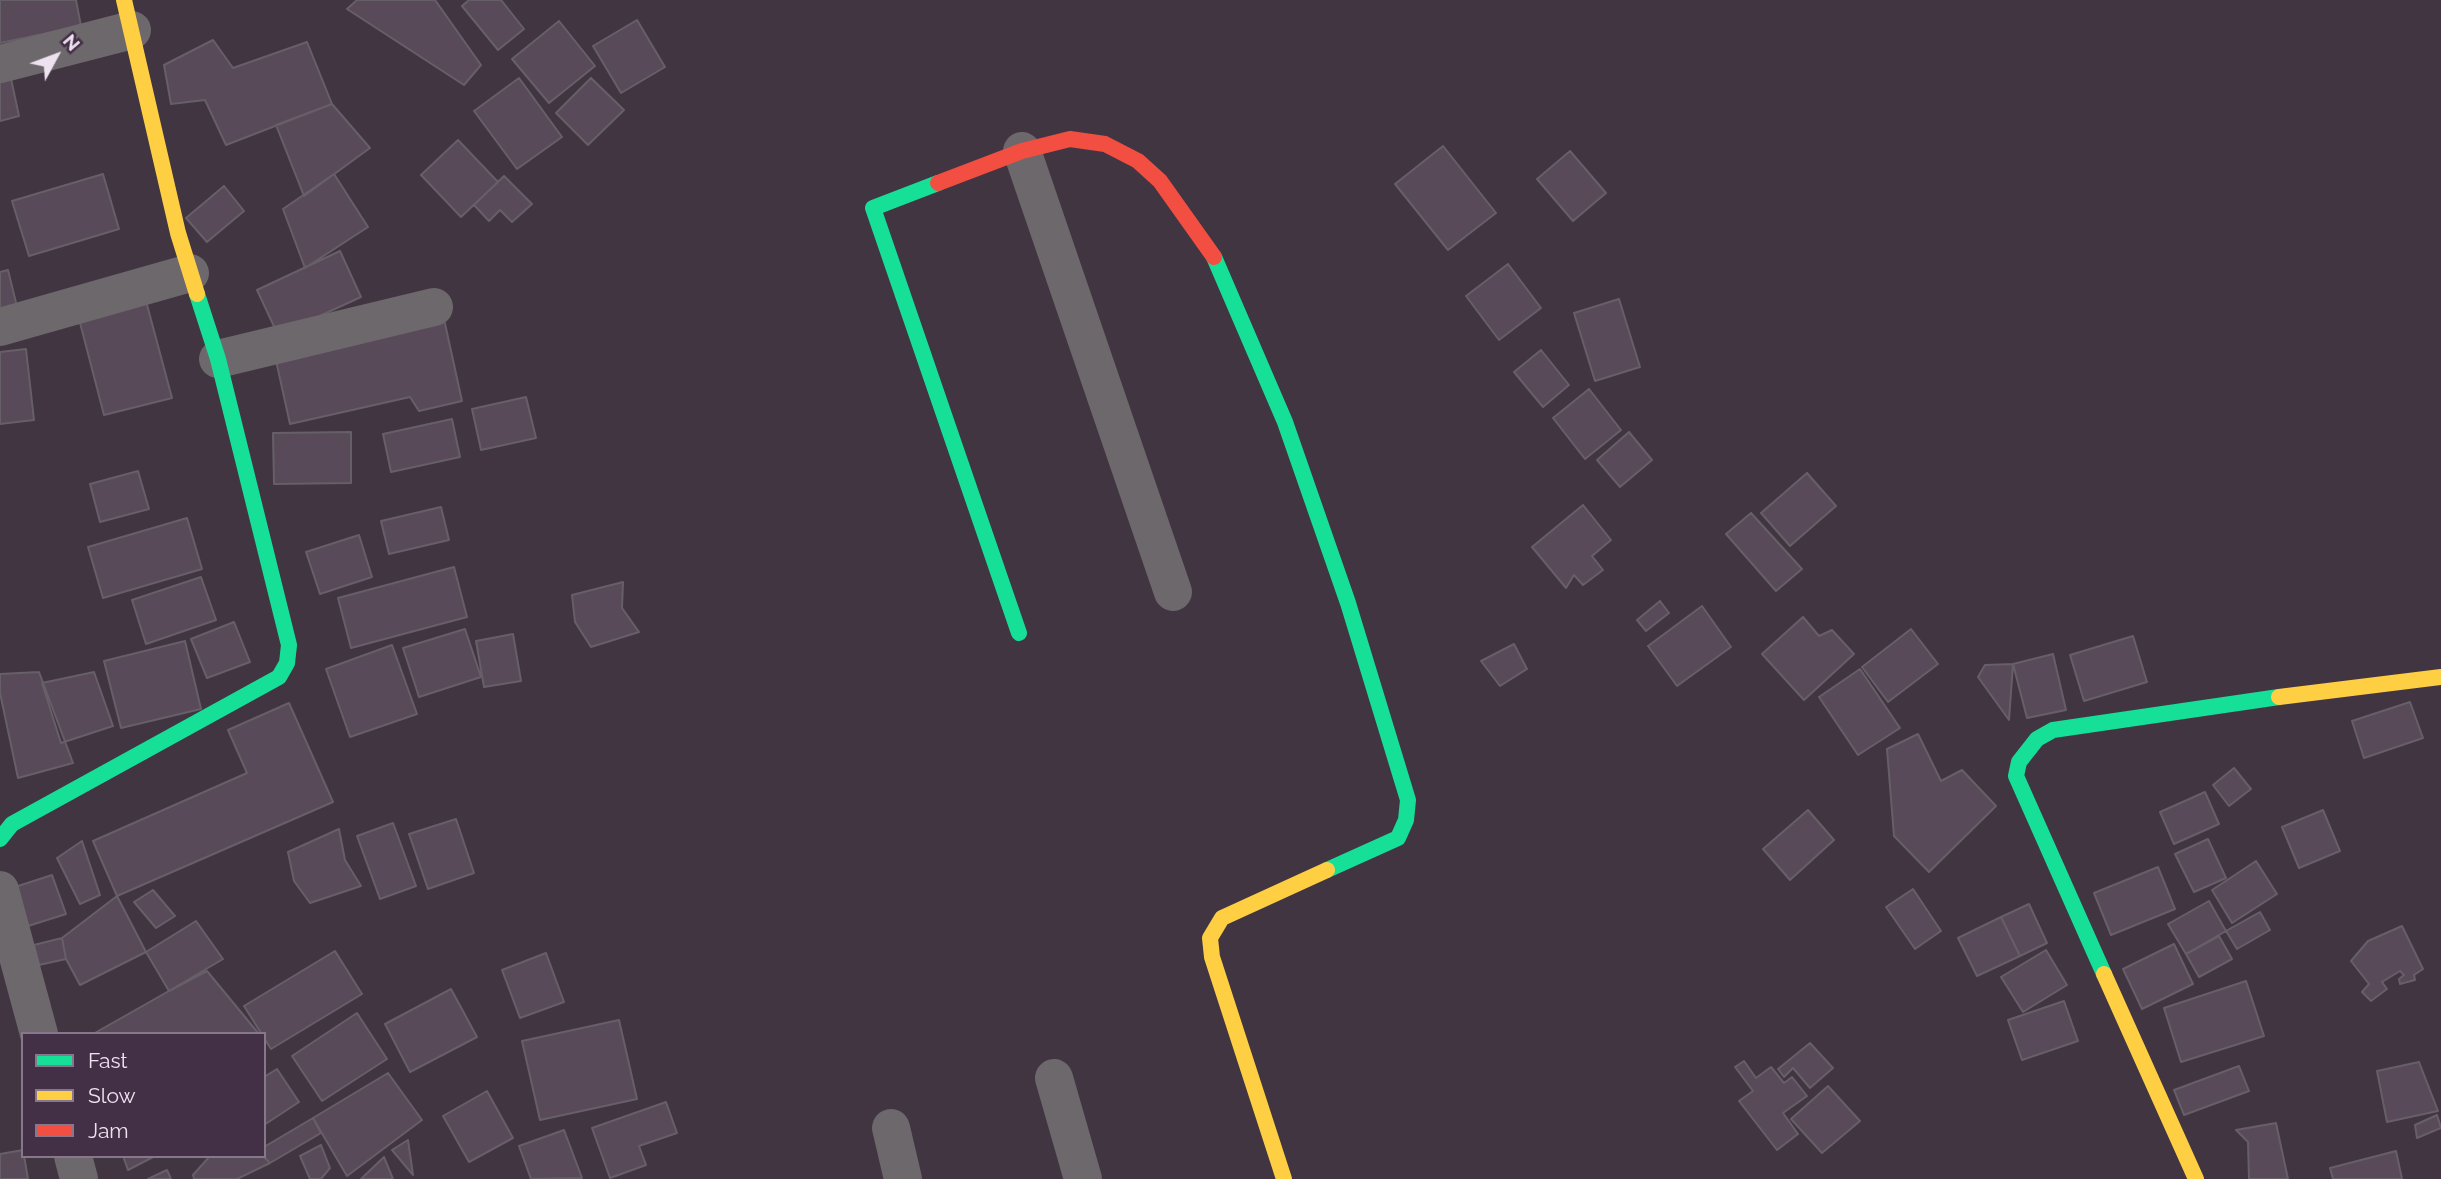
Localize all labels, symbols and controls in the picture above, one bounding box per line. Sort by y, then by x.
north arrow [21,21,91,91]
text: N [59,30,85,55]
legend [21,1032,266,1158]
text: Fast [88,1048,128,1073]
text: Slow [88,1083,136,1108]
text: Jam [88,1118,129,1143]

